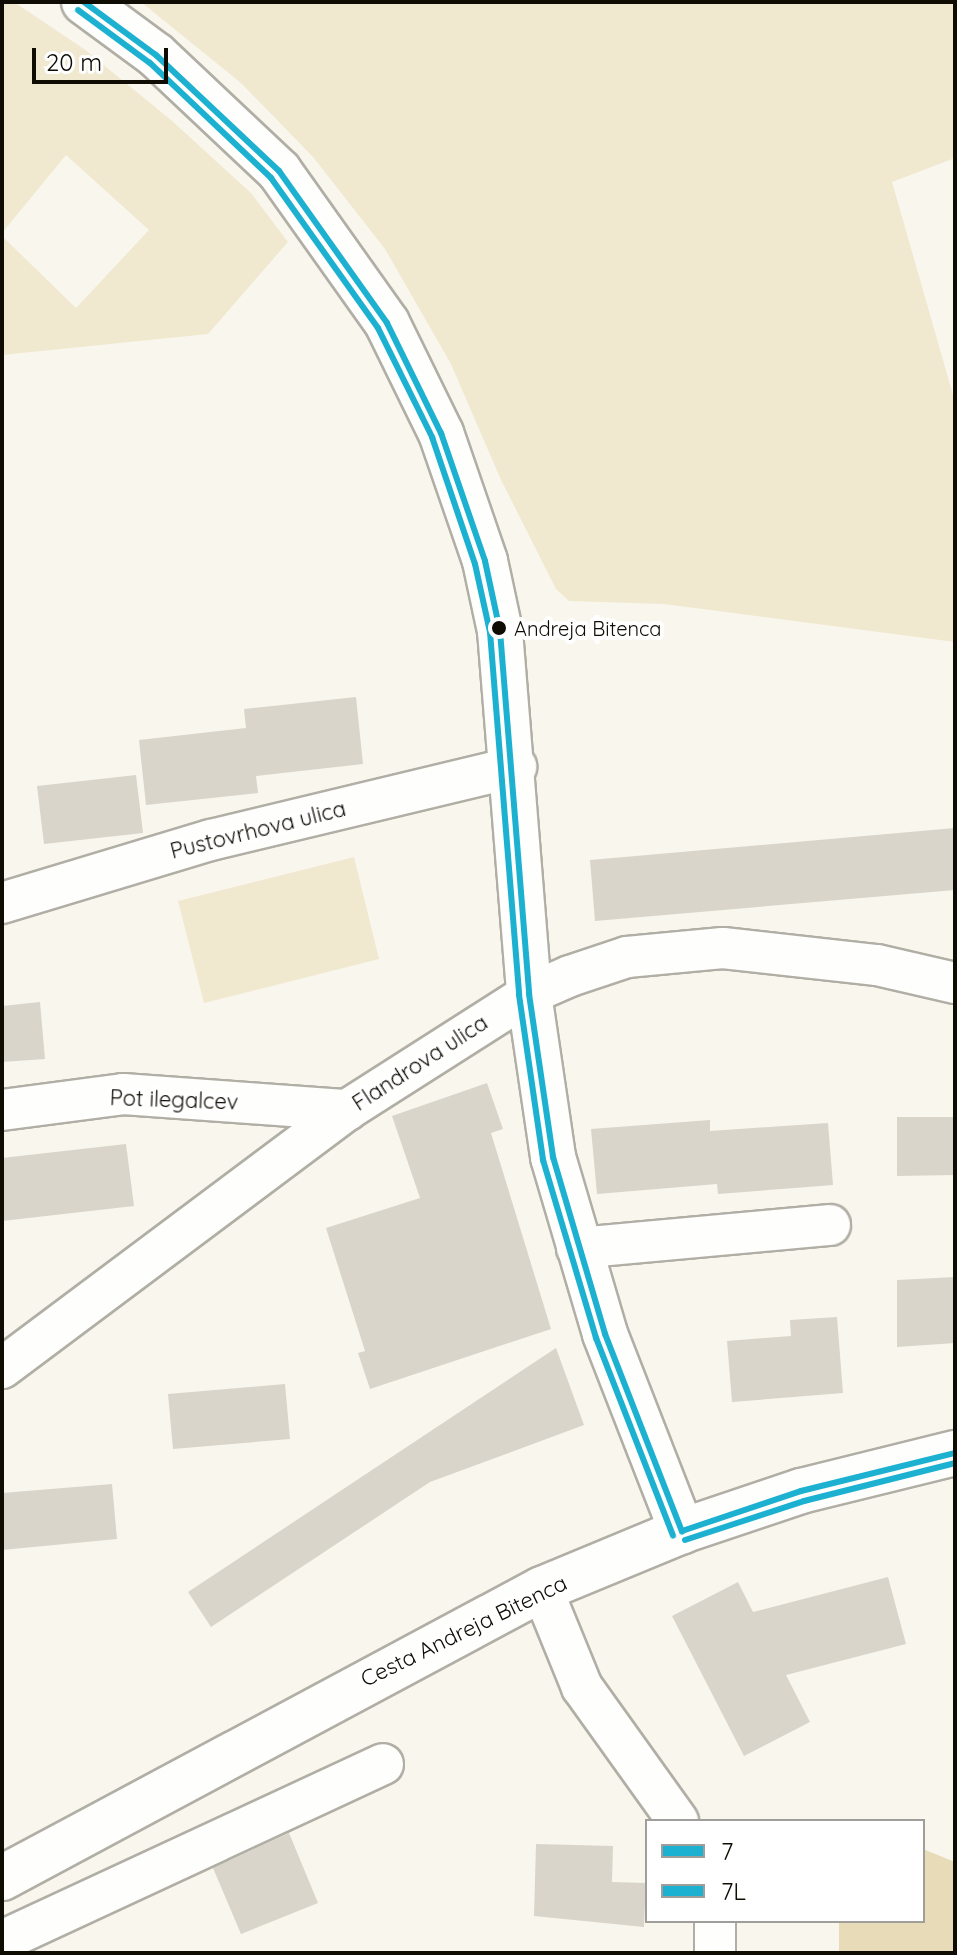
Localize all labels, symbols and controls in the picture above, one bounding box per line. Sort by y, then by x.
scale bar [36,32,172,82]
text: 20 m [46,47,102,77]
place label: Andreja Bitenca [514,616,661,640]
marker: Andreja Bitenca [491,620,507,636]
street label: Pustovrhova ulica [167,795,349,865]
street label: Flandrova ulica [347,1009,493,1117]
street label: Pot ilegalcev [109,1085,239,1115]
street label: Cesta Andreja Bitenca [357,1570,571,1692]
legend [645,1819,925,1923]
text: 7 [721,1836,733,1866]
text: 7L [721,1876,746,1906]

